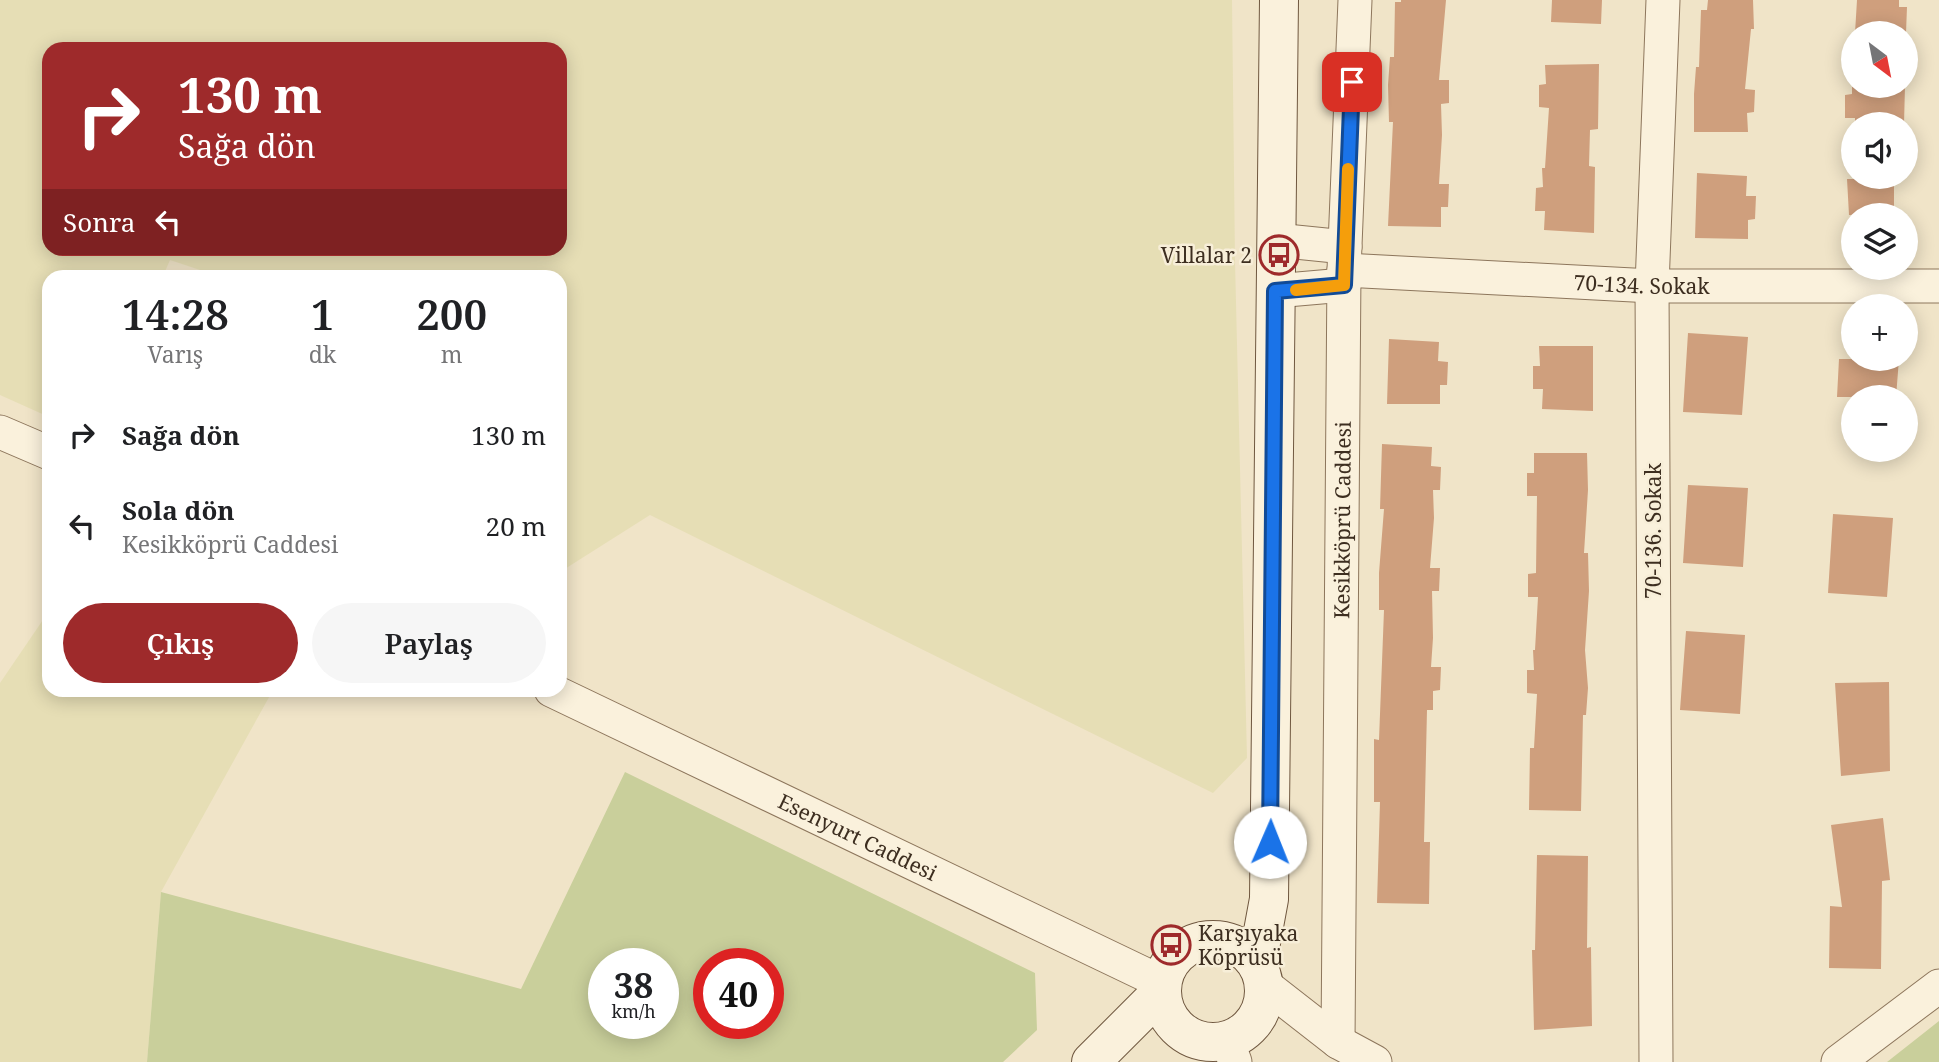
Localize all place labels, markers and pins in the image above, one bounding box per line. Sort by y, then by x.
pin [1322,52,1382,112]
bus stop icon: Villalar 2 [1258,234,1300,276]
place label: Villalar 2 [1161,241,1252,269]
place label: Karşıyaka Köprüsü [1198,919,1298,971]
bus stop icon: Karşıyaka Köprüsü [1150,924,1192,966]

